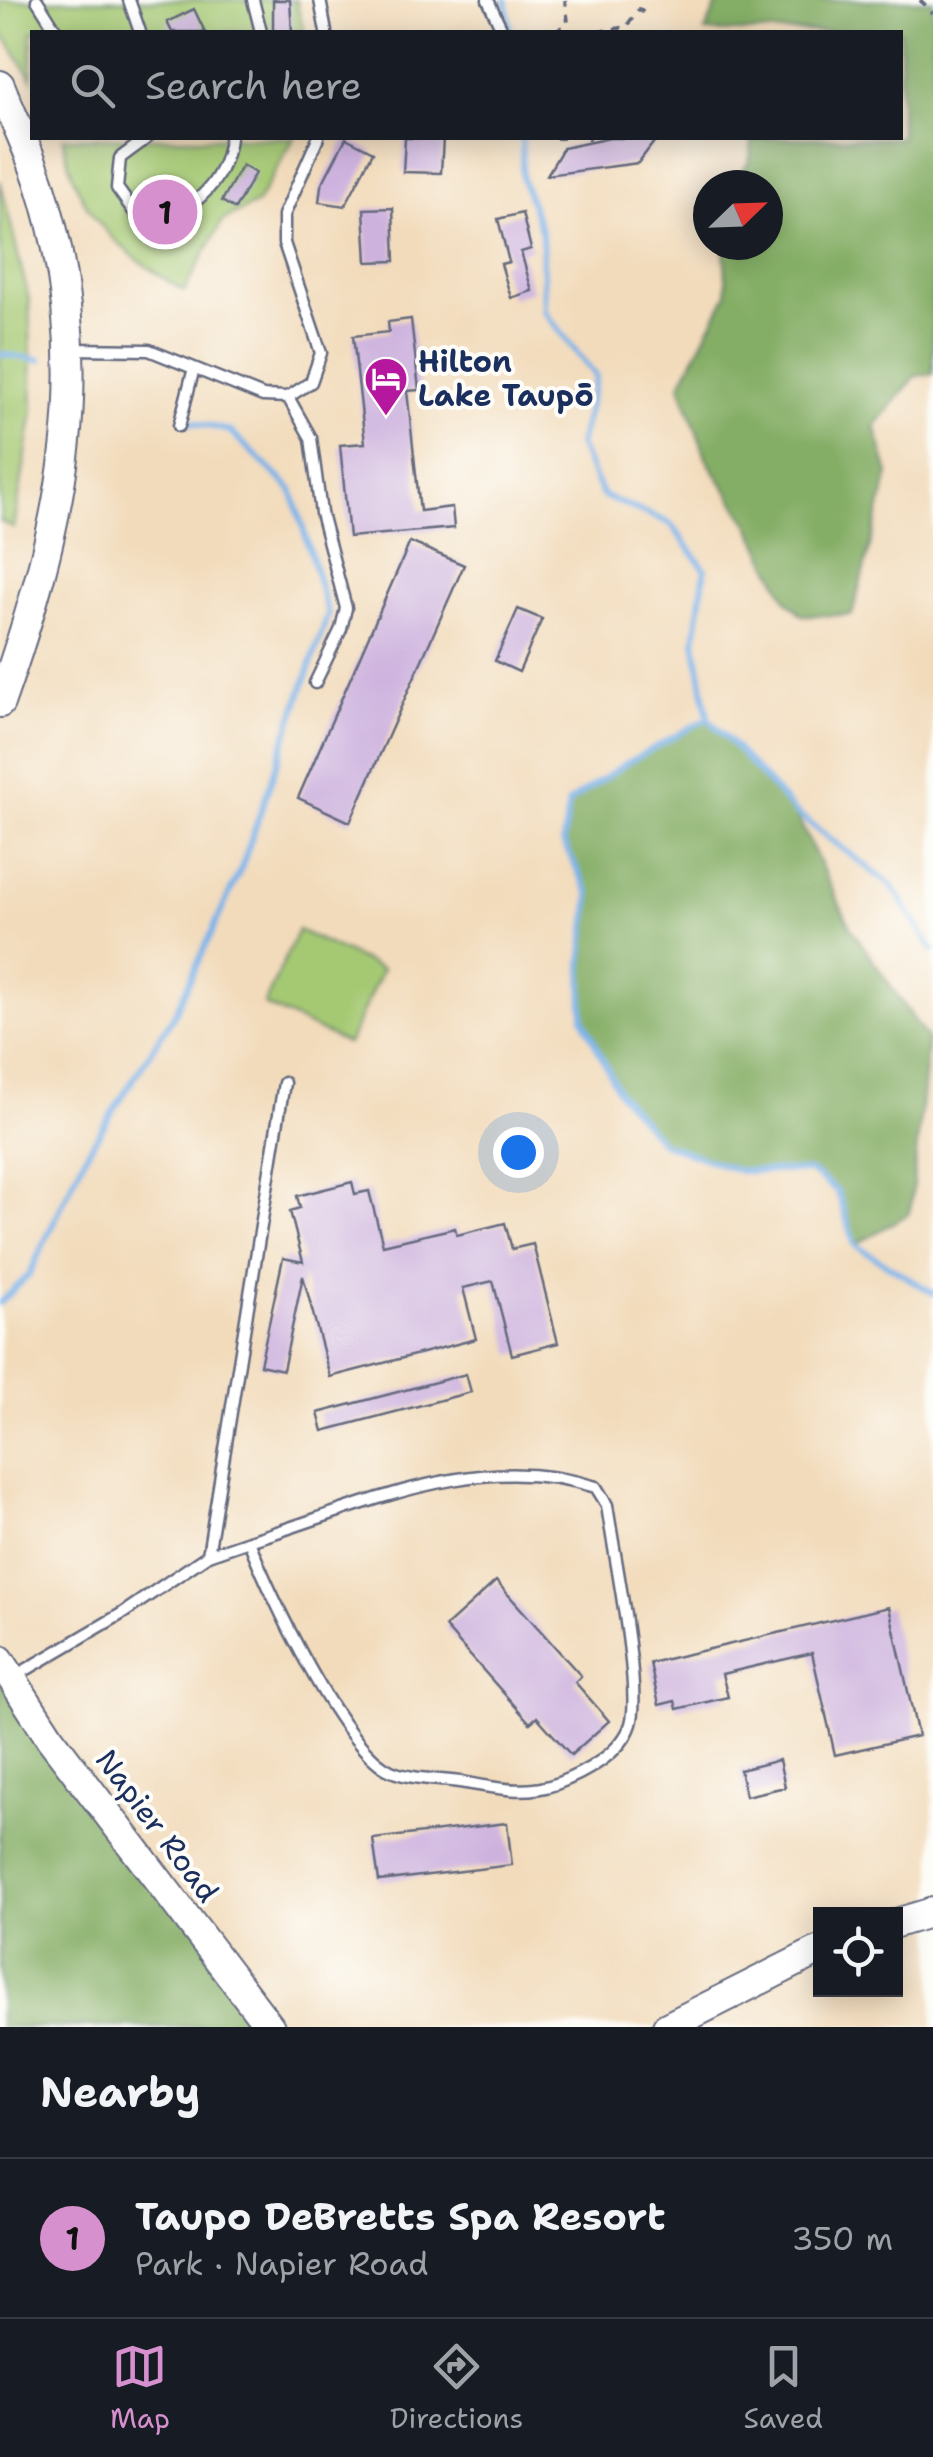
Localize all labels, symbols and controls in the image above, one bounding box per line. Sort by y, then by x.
search box [30,30,903,140]
icon: search [65,58,120,113]
text: Search here [145,60,362,111]
north arrow [693,170,783,260]
pin: 1 [132,174,198,250]
place label: Hilton Lake Taupō [418,341,594,416]
hotel icon: Hilton Lake Taupō [363,356,409,417]
your location [493,1127,544,1178]
street label: Napier Road [86,1741,228,1911]
map controls [813,1907,903,1997]
button: locate [813,1907,903,1997]
text: Nearby [40,2064,200,2120]
text: Taupo DeBretts Spa Resort [135,2191,665,2242]
text: 1 [65,2217,80,2260]
text: 350 m [791,2217,893,2260]
text: Park · Napier Road [135,2242,428,2285]
tab: Map [110,2339,170,2437]
tab: Directions [390,2339,523,2437]
tab: Saved [743,2339,823,2437]

